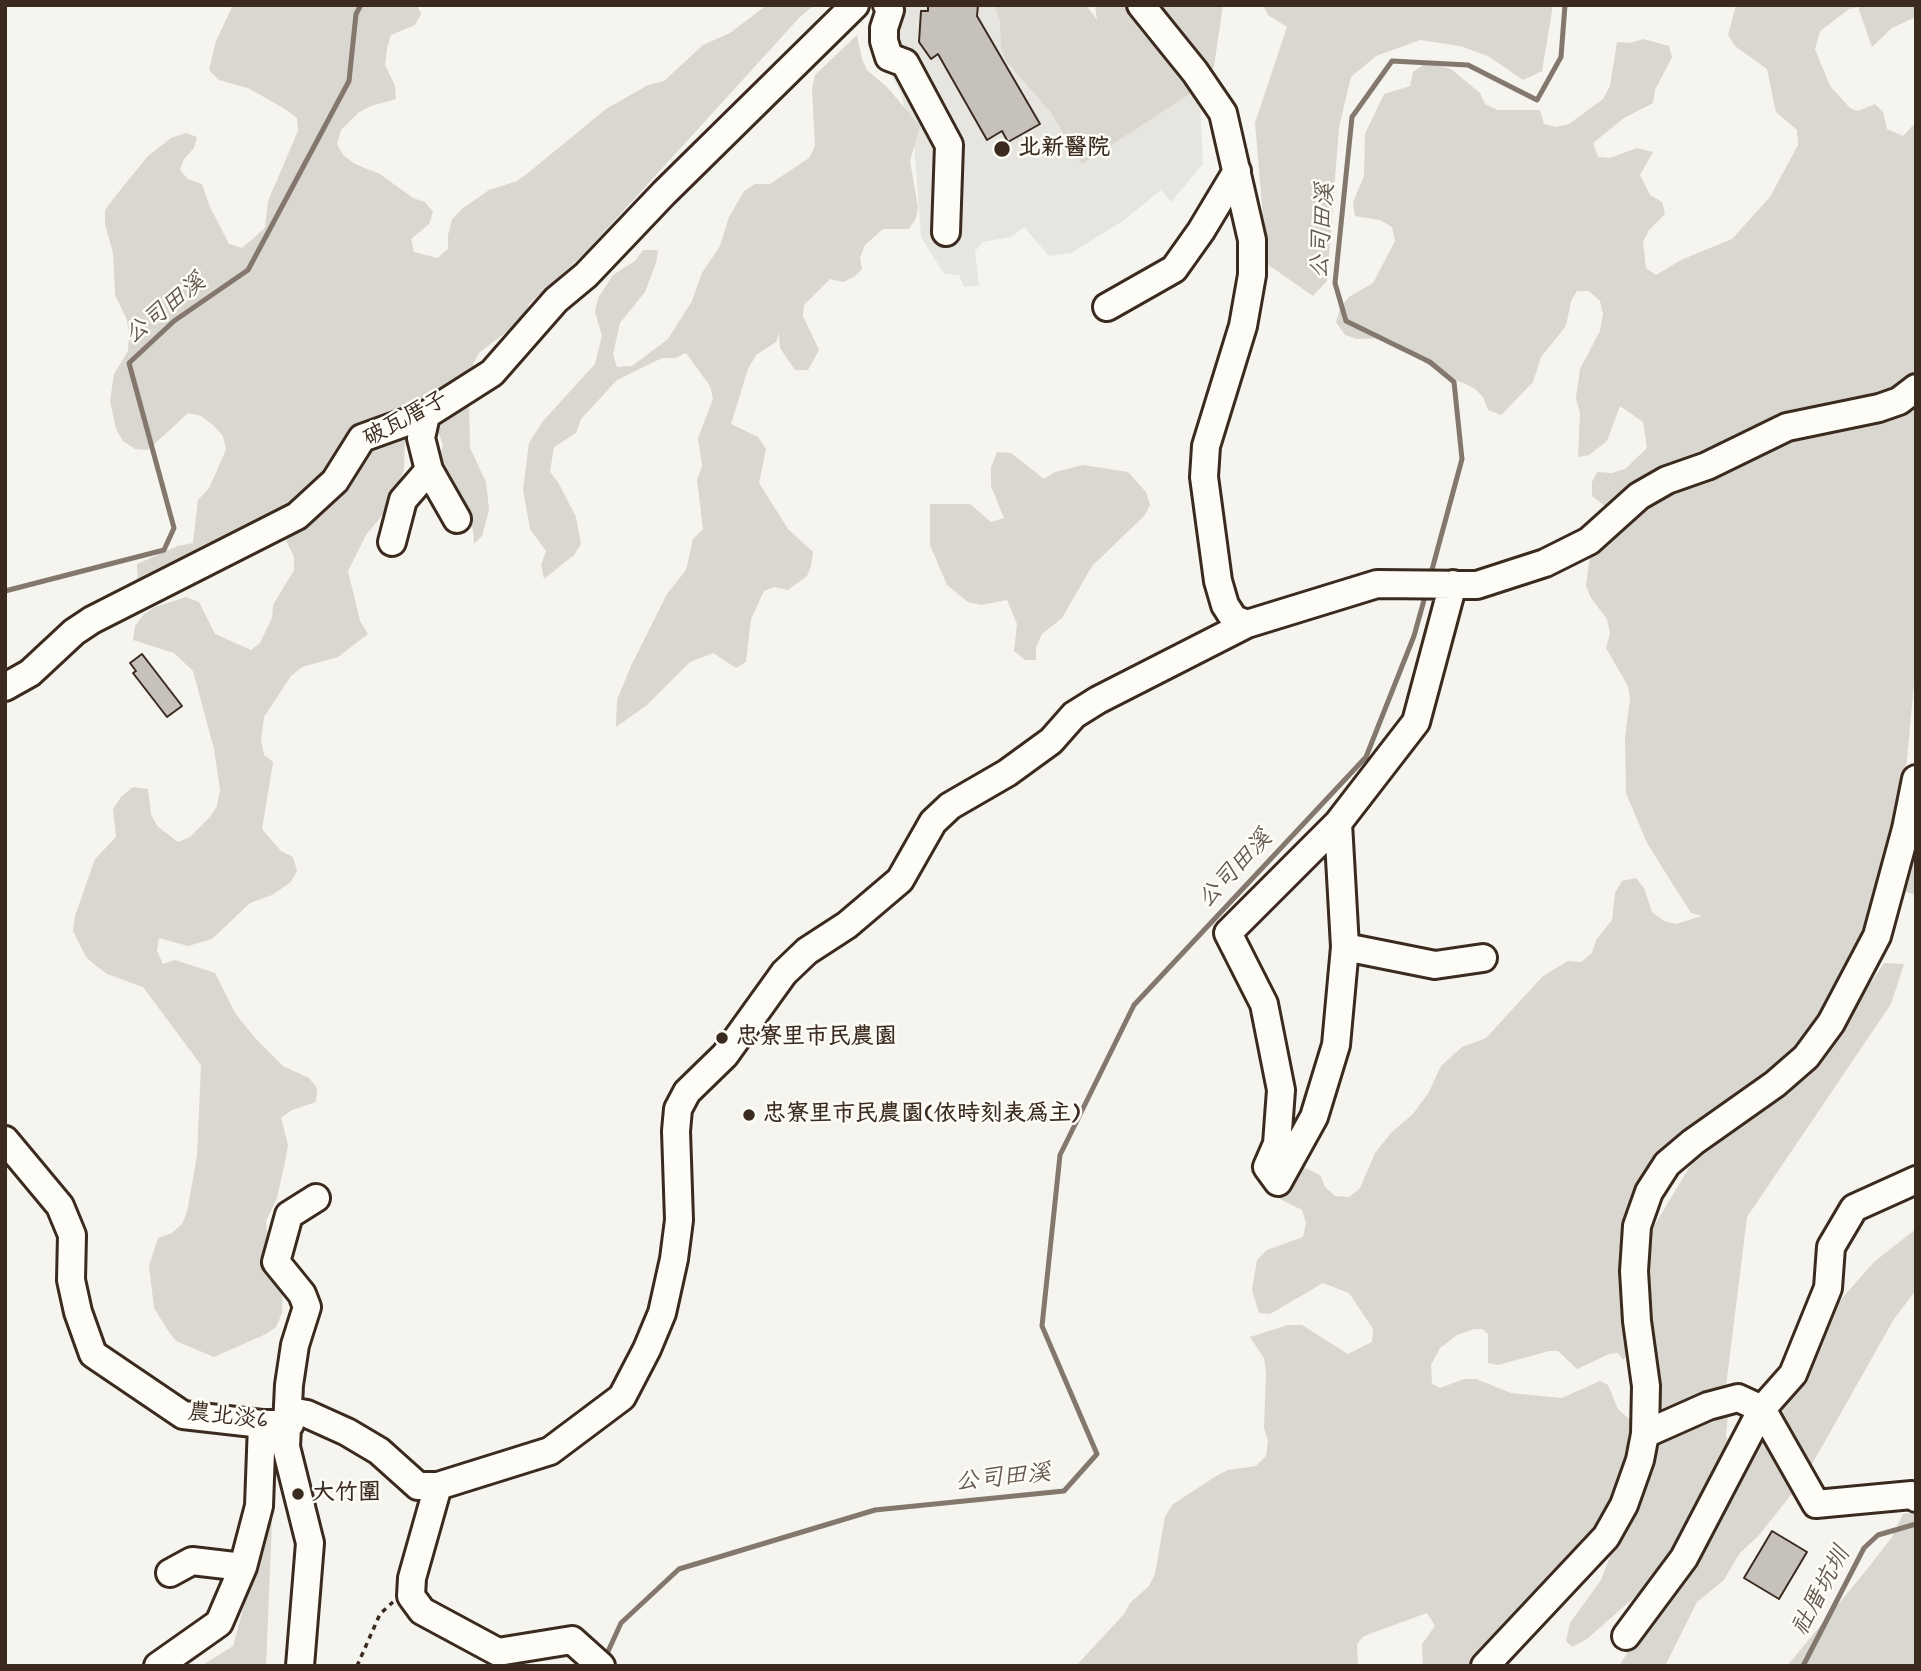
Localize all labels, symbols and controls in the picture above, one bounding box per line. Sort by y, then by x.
place label: 北新醫院 [1018,135,1110,163]
marker: 北新醫院 [992,139,1012,159]
water label: 公司田溪 [1306,182,1342,280]
water label: 公司田溪 [120,269,212,351]
street label: 破瓦厝子 [359,386,453,454]
water label: 公司田溪 [1193,825,1279,915]
place label: 忠寮里市民農園 [736,1024,897,1052]
marker: 忠寮里市民農園 [714,1030,730,1046]
place label: 忠寮里市民農園(依時刻表為主) [763,1101,1080,1129]
marker: 忠寮里市民農園(依時刻表為主) [741,1107,757,1123]
street label: 農北淡6 [186,1399,270,1437]
water label: 公司田溪 [954,1460,1052,1498]
place label: 大竹圍 [312,1480,381,1508]
marker: 大竹圍 [290,1486,306,1502]
water label: 社厝坑圳 [1787,1543,1857,1641]

